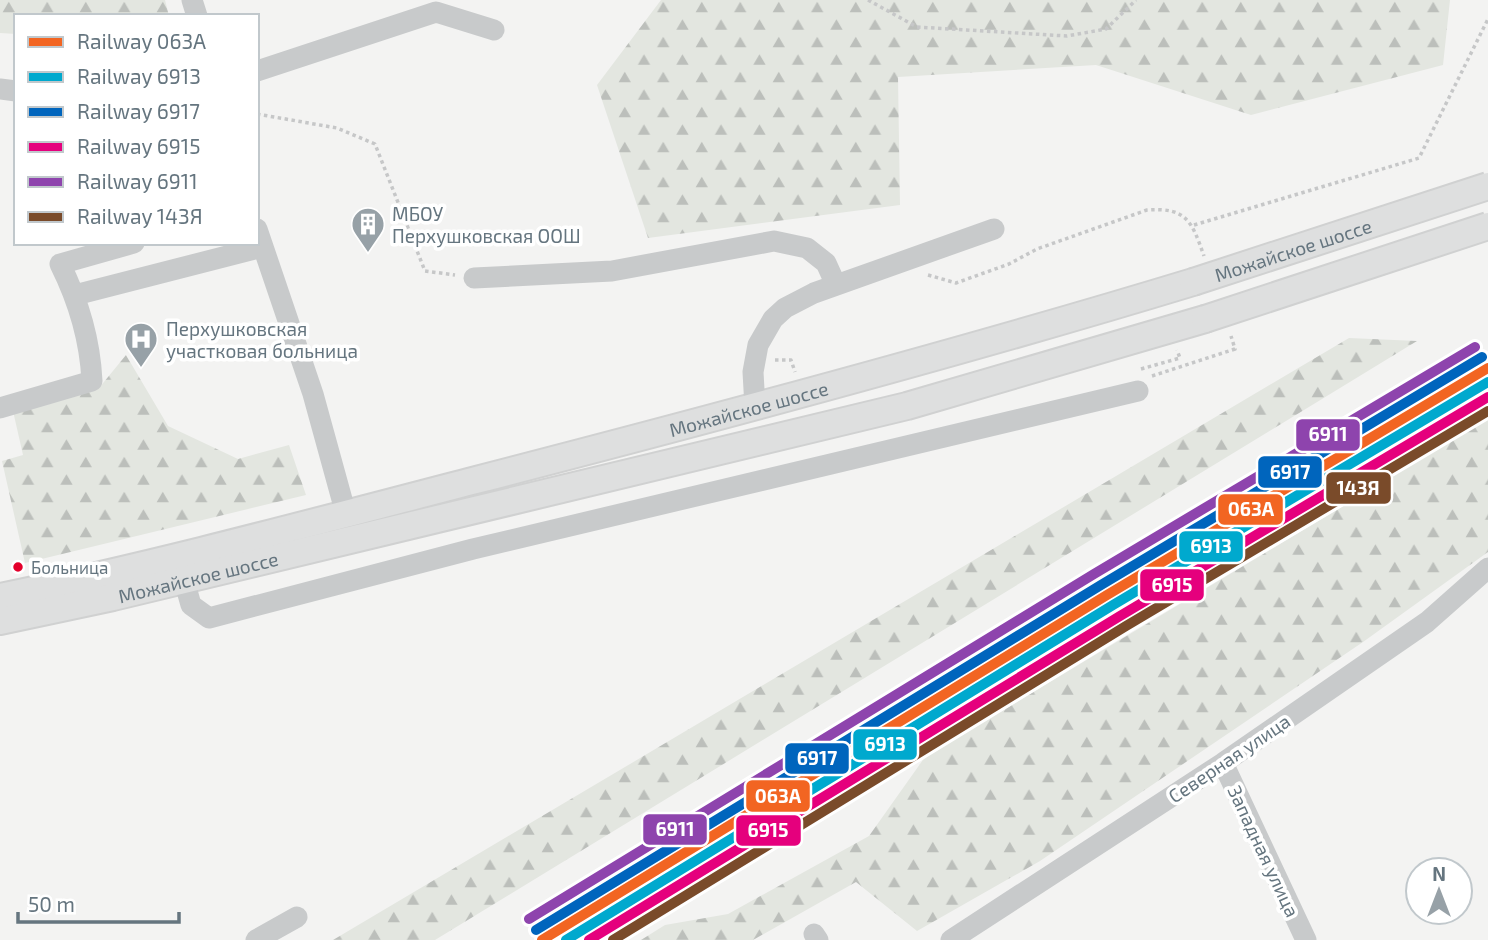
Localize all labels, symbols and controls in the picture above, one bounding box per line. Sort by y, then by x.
legend [14,14,259,245]
text: Railway 063А [77,28,206,53]
text: Railway 6913 [77,63,201,88]
text: Railway 6917 [77,98,200,123]
text: Railway 6915 [77,133,200,158]
text: Railway 6911 [77,168,198,193]
place label: МБОУ Перхушковская ООШ [392,202,581,248]
text: Railway 143Я [77,203,203,228]
building icon: МБОУ Перхушковская ООШ [349,205,387,254]
street label: Можайское шоссе [1211,213,1374,286]
place label: Перхушковская участковая больница [166,317,358,363]
hospital icon: Перхушковская участковая больница [122,320,160,369]
street label: Можайское шоссе [666,376,831,441]
line badge: 6911 [1295,418,1361,452]
text: 6911 [1309,422,1347,445]
line badge: 6917 [1257,455,1323,489]
text: 6917 [1270,460,1310,483]
line badge: 143Я [1325,471,1392,505]
text: 143Я [1336,476,1380,499]
line badge: 063А [1217,493,1284,526]
text: 063А [1228,497,1275,520]
line badge: 6913 [1178,530,1244,563]
text: 6913 [1190,534,1232,557]
street label: Можайское шоссе [116,546,280,607]
place label: Больница [31,557,108,577]
marker: Больница [11,560,25,574]
line badge: 6915 [1139,568,1205,602]
text: 6915 [1151,573,1193,596]
street label: Северная улица [1164,709,1295,808]
line badge: 6913 [852,728,918,761]
text: 6913 [864,732,906,755]
line badge: 6917 [784,742,850,775]
text: 6917 [797,746,837,769]
line badge: 063А [745,779,811,813]
street label: Западная улица [1223,781,1305,921]
text: 063А [755,784,802,807]
line badge: 6911 [642,813,708,846]
line badge: 6915 [735,814,802,847]
text: 6911 [656,817,694,840]
text: 6915 [747,818,789,841]
north arrow [1404,856,1474,926]
text: N [1432,862,1446,885]
scale bar [18,880,178,924]
text: 50 m [28,891,75,916]

